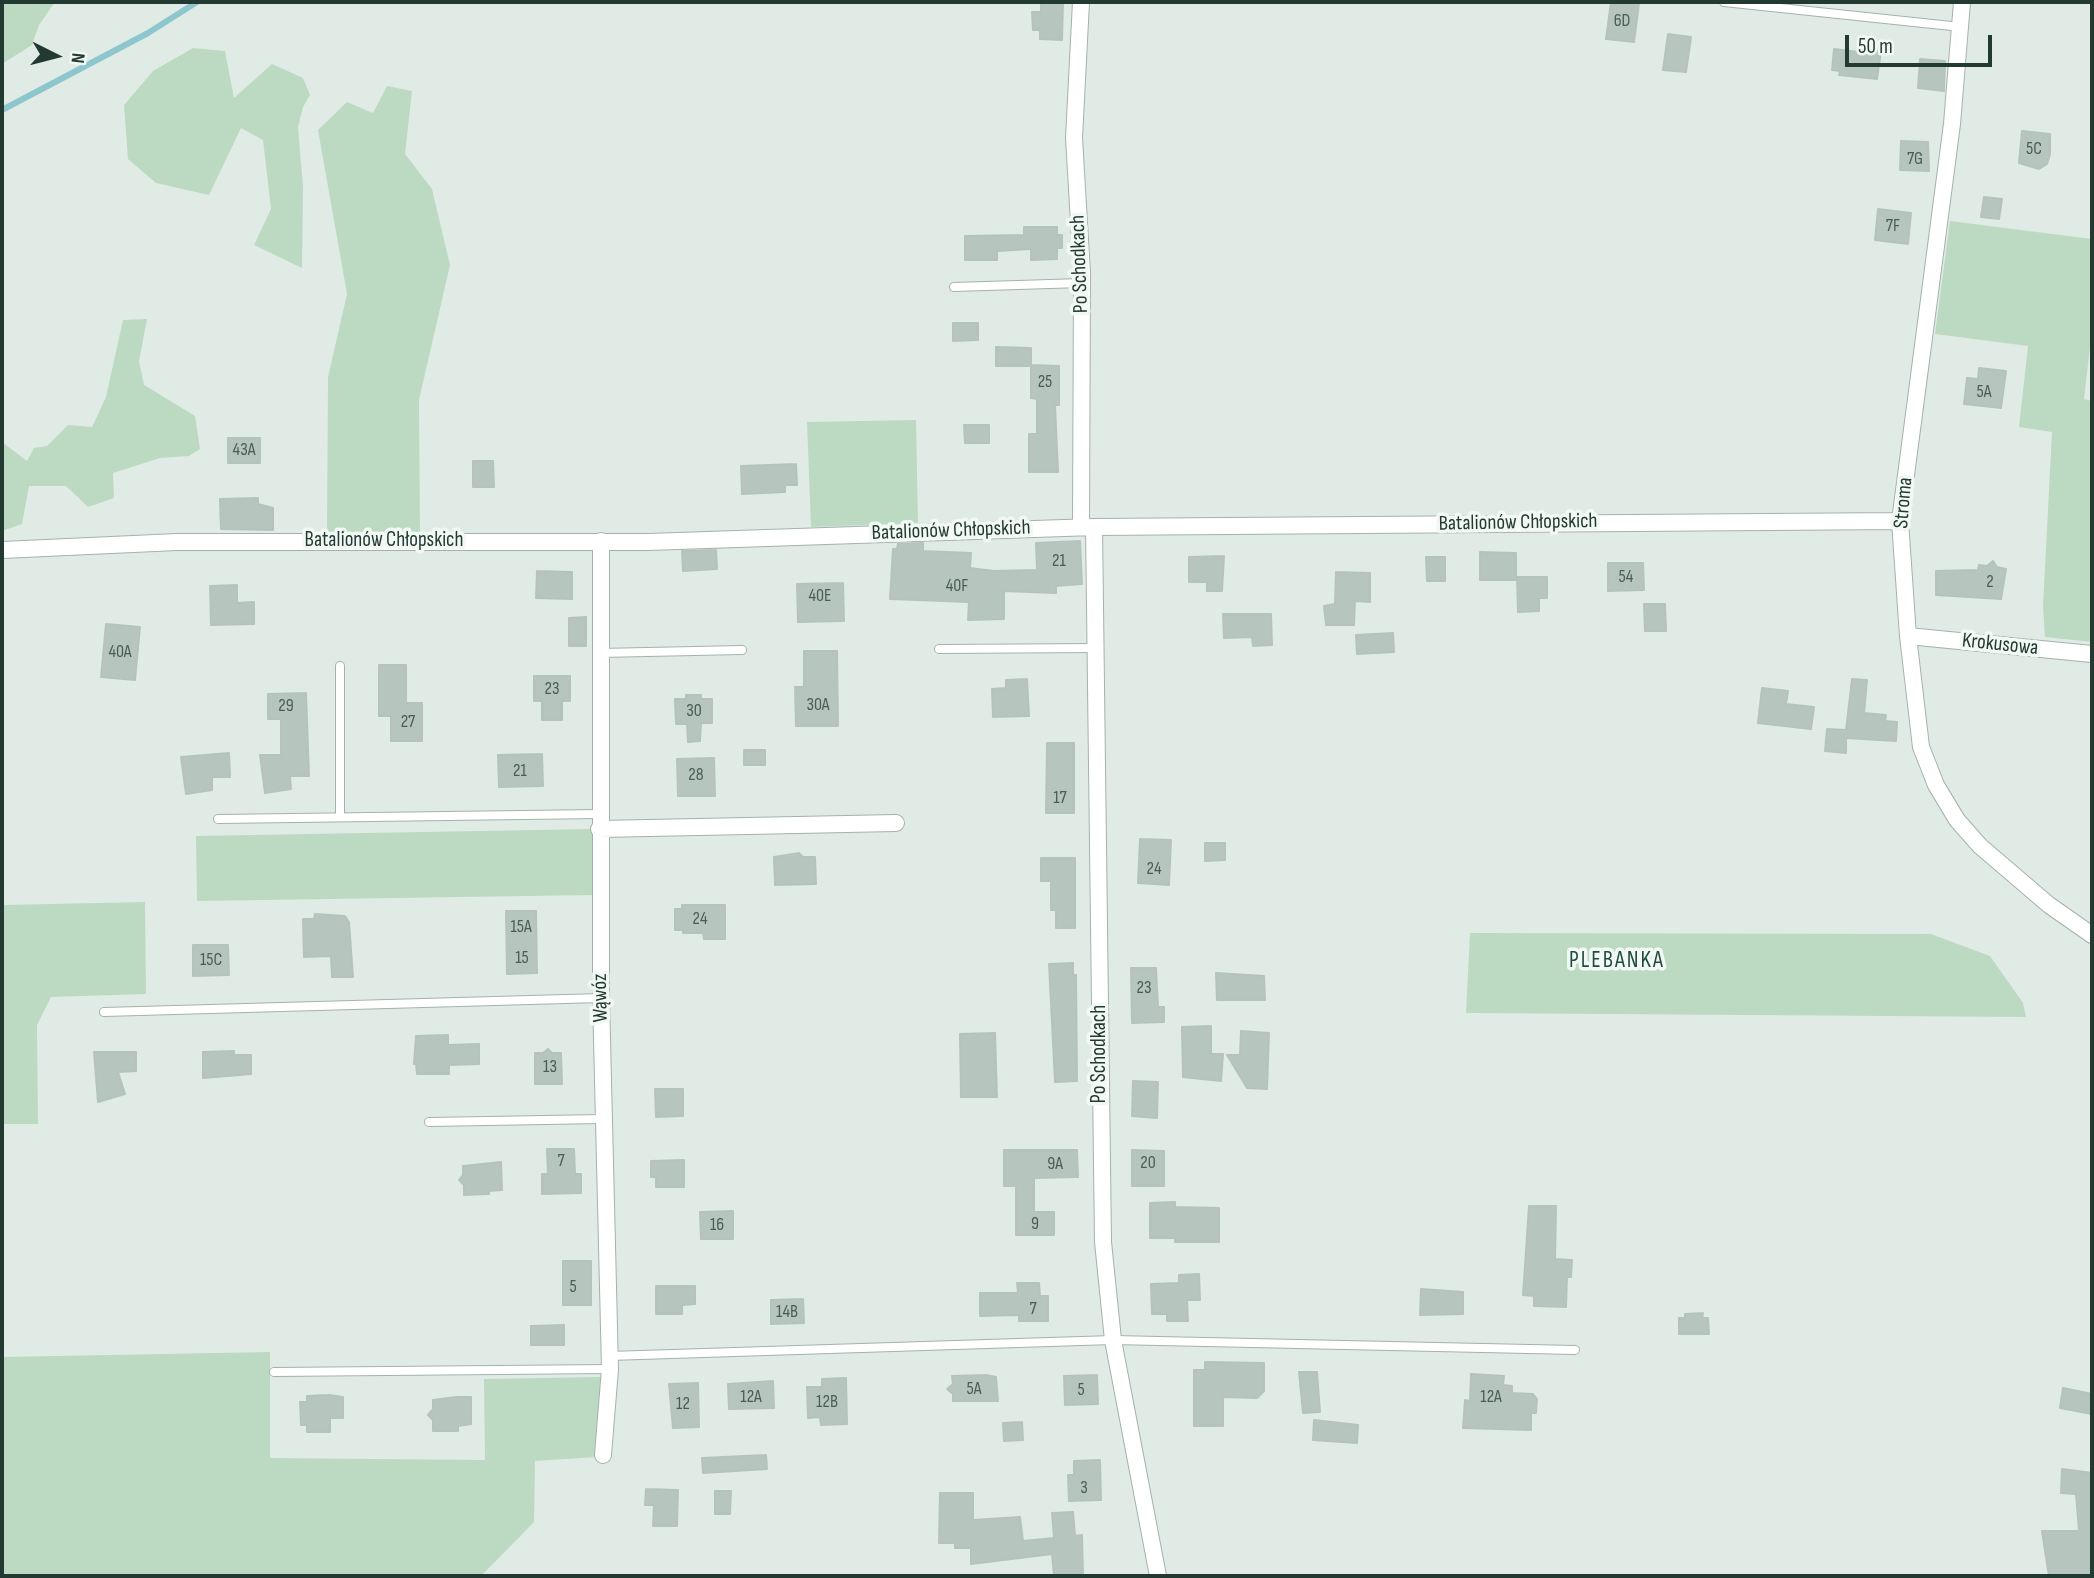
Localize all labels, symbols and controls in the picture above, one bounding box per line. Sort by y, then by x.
house number: 6D [1614,10,1630,32]
north arrow [21,21,91,91]
scale bar [1849,21,1996,65]
text: 50 m [1858,34,1893,59]
text: N [65,52,89,64]
house number: 5C [2026,138,2042,160]
house number: 7G [1907,148,1923,170]
street label: Po Schodkach [1066,214,1094,314]
house number: 7F [1886,215,1900,237]
house number: 25 [1038,371,1052,393]
house number: 5A [1977,381,1991,403]
house number: 43A [233,439,255,461]
street label: Stroma [1889,476,1919,530]
street label: Batalionów Chłopskich [1438,509,1598,537]
street label: Batalionów Chłopskich [871,516,1031,546]
street label: Batalionów Chłopskich [305,528,463,554]
house number: 21 [1052,550,1066,572]
house number: 54 [1619,566,1633,588]
house number: 2 [1986,571,1994,593]
house number: 40F [946,575,968,597]
house number: 40E [809,585,831,607]
street label: Krokusowa [1961,628,2039,662]
house number: 40A [108,641,132,663]
house number: 23 [545,678,559,700]
house number: 30A [806,694,830,716]
house number: 29 [278,695,294,717]
house number: 30 [686,700,702,722]
house number: 27 [401,711,415,733]
house number: 21 [513,760,527,782]
house number: 28 [688,764,704,786]
house number: 17 [1053,787,1067,809]
house number: 24 [1147,858,1161,880]
house number: 24 [693,908,707,930]
house number: 15A [510,916,532,938]
house number: 15 [515,947,529,969]
district label: PLEBANKA [1570,947,1664,975]
house number: 15C [200,949,222,971]
street label: Wąwóz [588,973,614,1023]
house number: 23 [1137,977,1151,999]
street label: Po Schodkach [1087,1005,1113,1103]
house number: 13 [543,1056,557,1078]
house number: 7 [557,1150,565,1172]
house number: 20 [1140,1152,1156,1174]
house number: 9A [1047,1153,1063,1175]
house number: 9 [1031,1213,1039,1235]
house number: 16 [710,1214,724,1236]
house number: 5 [569,1276,577,1298]
house number: 7 [1029,1298,1037,1320]
house number: 14B [776,1301,798,1323]
house number: 5A [967,1378,981,1400]
house number: 5 [1077,1379,1085,1401]
house number: 12A [740,1386,762,1408]
house number: 12A [1480,1386,1502,1408]
house number: 12B [816,1391,838,1413]
house number: 12 [676,1393,690,1415]
house number: 3 [1080,1477,1088,1499]

